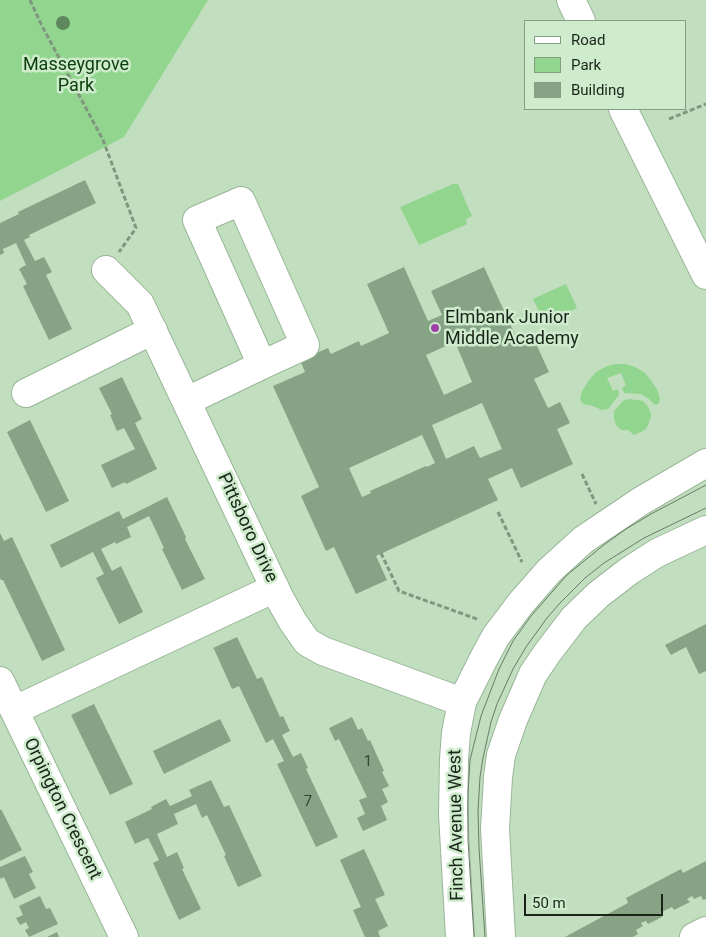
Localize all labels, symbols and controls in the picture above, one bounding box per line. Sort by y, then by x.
legend [524,20,686,110]
text: Road [571,31,605,49]
park label: Masseygrove Park [23,54,129,96]
text: Park [571,56,601,74]
text: Building [571,81,625,99]
place label: Elmbank Junior Middle Academy [445,307,579,350]
marker: Elmbank Junior Middle Academy [429,322,441,334]
street label: Pittsboro Drive [212,470,282,586]
street label: Orpington Crescent [18,735,106,883]
street label: Finch Avenue West [445,749,469,901]
house number: 1 [364,753,372,771]
house number: 7 [304,793,312,811]
scale bar [526,884,665,916]
text: 50 m [532,894,566,912]

